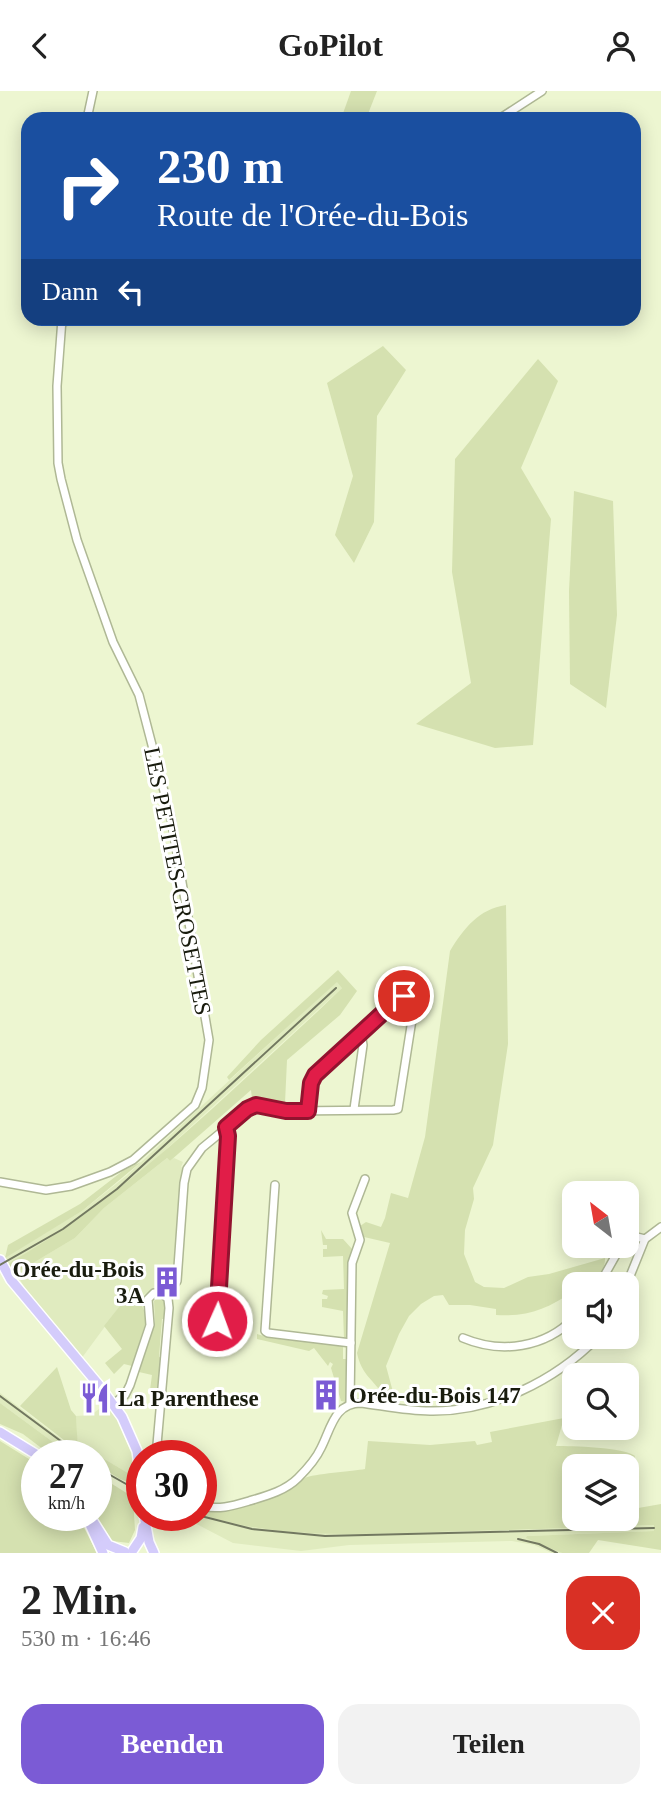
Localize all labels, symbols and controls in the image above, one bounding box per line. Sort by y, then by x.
icon: back [21,27,59,65]
text: GoPilot [278,27,383,63]
icon: person [602,27,640,65]
text: 230 m [157,139,284,194]
icon: right [42,140,133,231]
text: Route de l'Orée-du-Bois [157,197,468,233]
icon: left [112,273,150,311]
text: Dann [42,277,98,306]
street label: LES PETITES-CROSETTES [139,745,216,1017]
pin [374,966,434,1026]
icon: arrive [385,977,423,1015]
north arrow [562,1181,639,1258]
map controls [562,1181,639,1531]
place label: Orée-du-Bois 3A [12,1257,144,1308]
building icon: Orée-du-Bois 3A [150,1265,184,1299]
button: sound [562,1272,639,1349]
position arrow [180,1284,254,1358]
button: search [562,1363,639,1440]
building icon: Orée-du-Bois 147 [309,1378,343,1412]
restaurant icon: La Parenthese [78,1381,112,1415]
place label: Orée-du-Bois 147 [349,1383,521,1408]
place label: La Parenthese [118,1386,259,1411]
speed limit sign: 30 [126,1440,217,1531]
button: layers [562,1454,639,1531]
text: 27 [49,1457,84,1496]
text: km/h [48,1493,85,1513]
button: close [566,1576,640,1650]
text: 2 Min. [21,1577,138,1623]
text: 530 m · 16:46 [21,1626,151,1651]
button: Beenden [21,1704,324,1784]
button: Teilen [338,1704,640,1784]

